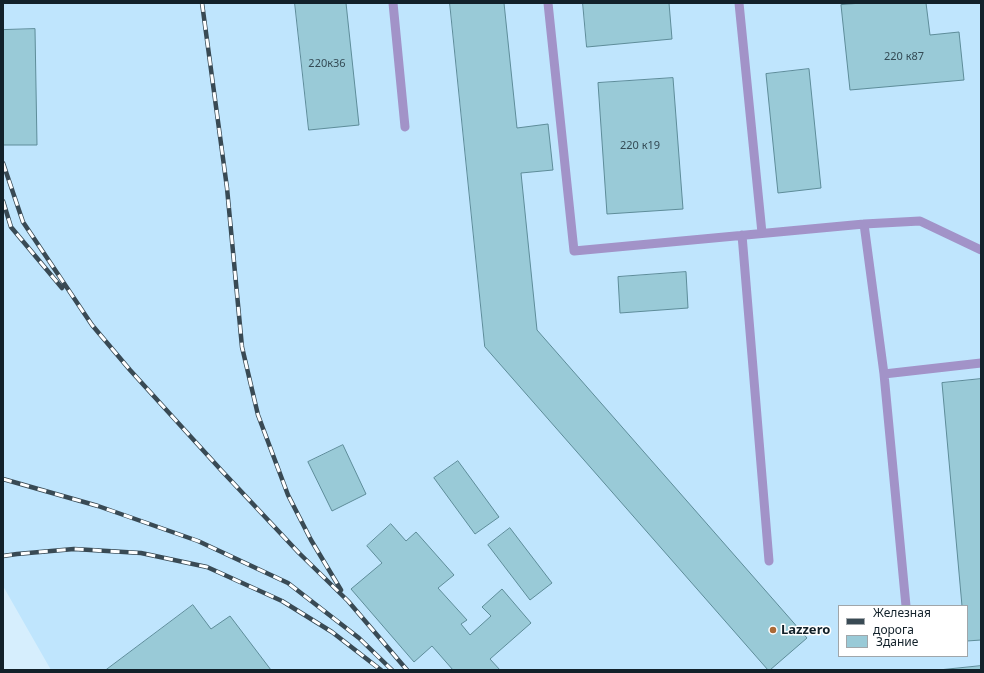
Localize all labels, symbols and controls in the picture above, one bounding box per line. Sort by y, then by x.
house number: 220 к87 [884,50,924,64]
house number: 220к36 [308,57,346,71]
house number: 220 к19 [620,139,660,153]
text: Железная дорога [873,604,931,638]
legend [838,605,968,657]
place label: Lazzero [781,622,830,638]
marker: Lazzero [768,625,778,635]
text: Здание [876,633,918,650]

